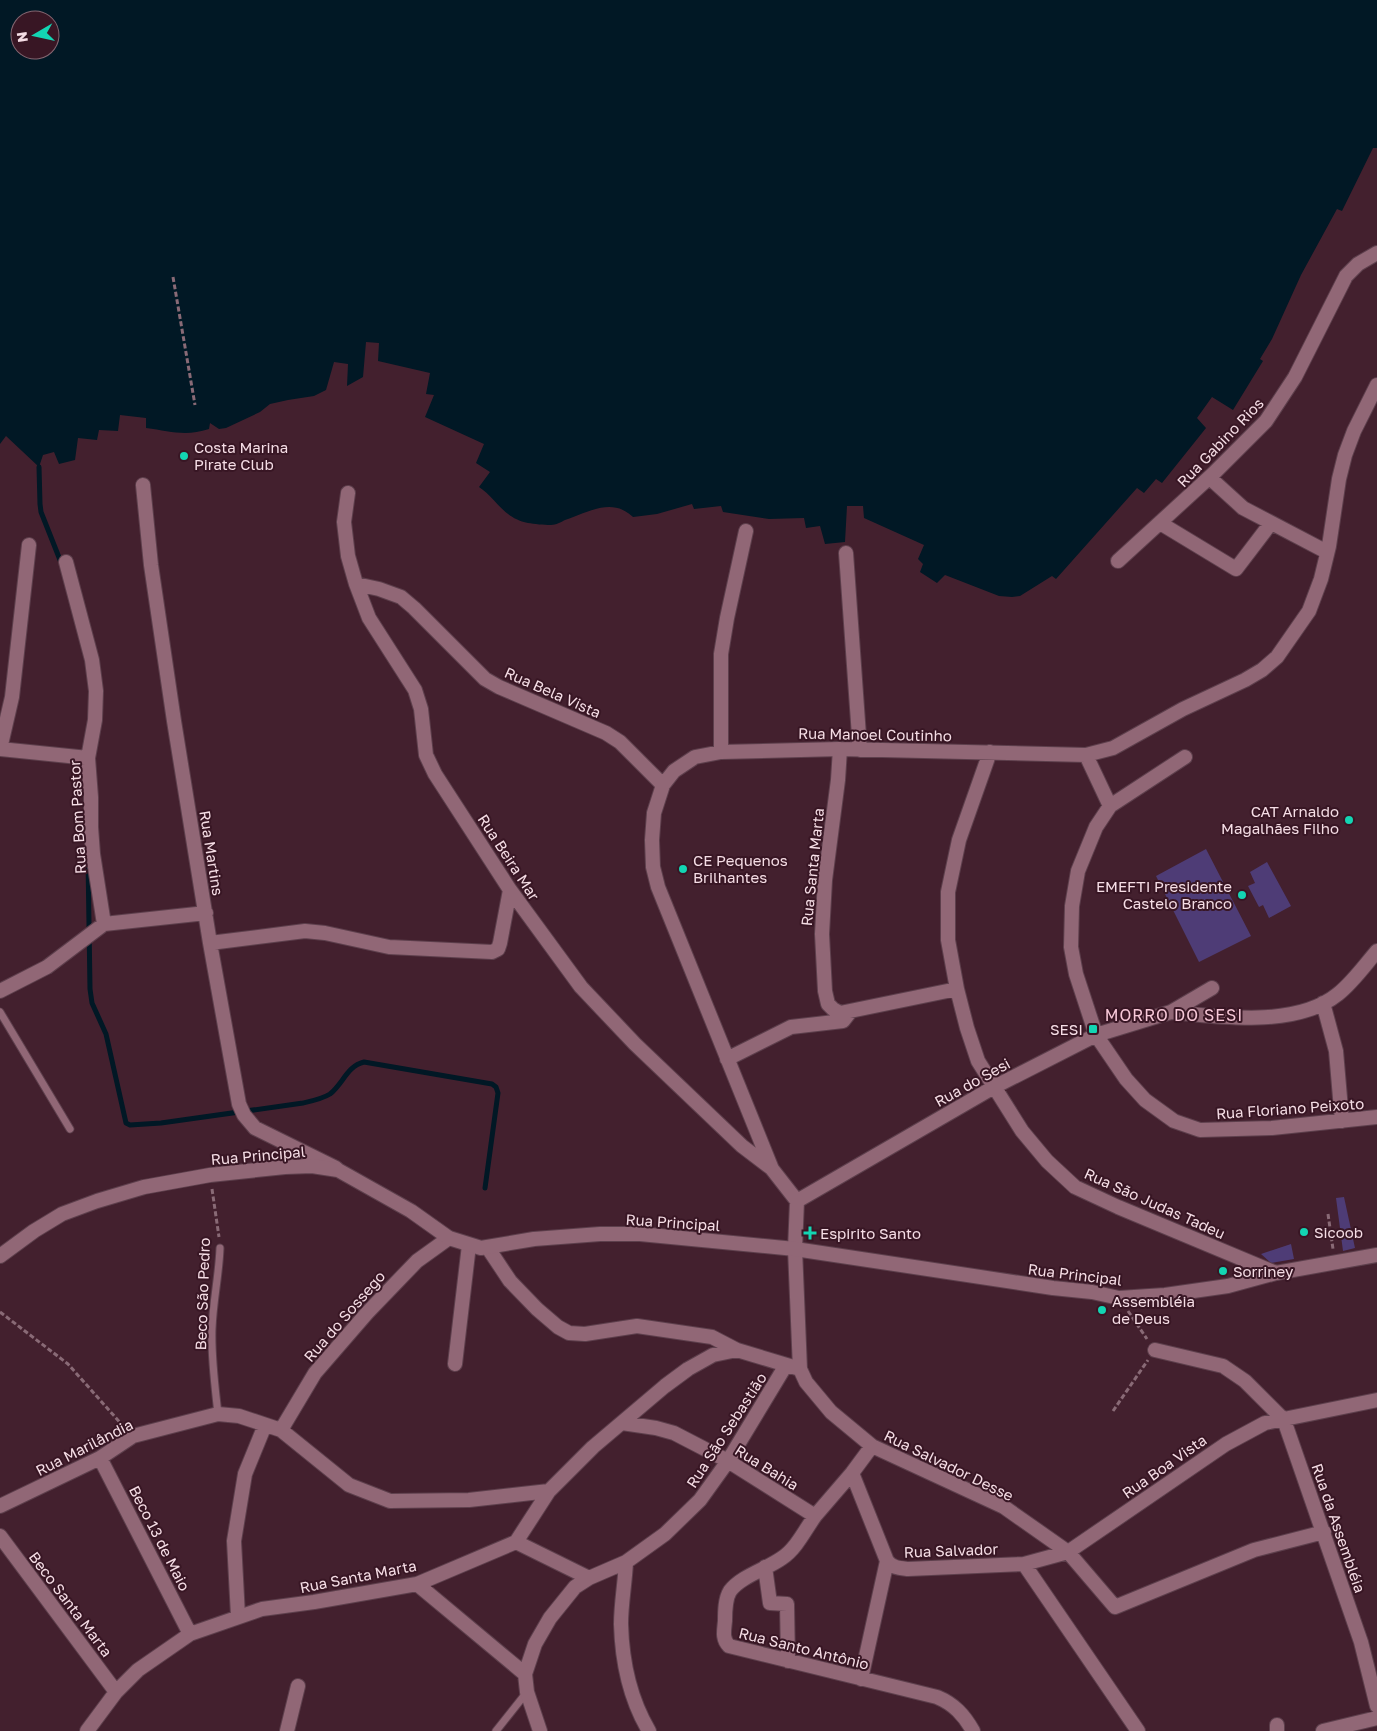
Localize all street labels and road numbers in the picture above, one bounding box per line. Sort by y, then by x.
street label: Rua Gabino Rios [1173,394,1267,490]
street label: Rua Bela Vista [502,663,604,721]
street label: Rua Manoel Coutinho [798,724,952,744]
street label: Rua Bom Pastor [65,759,89,875]
street label: Rua Santa Marta [797,807,827,927]
street label: Rua Martins [196,809,228,897]
street label: Rua Beira Mar [474,811,544,904]
street label: Rua do Sesi [931,1054,1013,1110]
street label: Rua Floriano Peixoto [1215,1094,1365,1122]
street label: Rua Principal [210,1142,306,1168]
street label: Rua São Judas Tadeu [1082,1164,1228,1242]
street label: Rua Principal [625,1210,721,1234]
street label: Beco São Pedro [191,1237,213,1351]
street label: Rua Principal [1027,1259,1123,1289]
street label: Rua do Sossego [300,1267,388,1365]
street label: Rua São Sebastião [682,1369,770,1491]
street label: Rua Marilândia [32,1415,136,1479]
street label: Rua Salvador Desse [881,1426,1017,1504]
street label: Rua Boa Vista [1118,1430,1210,1502]
street label: Rua Bahia [732,1440,802,1494]
street label: Rua da Assembléia [1308,1461,1370,1595]
street label: Beco 13 de Maio [126,1482,194,1594]
street label: Rua Salvador [904,1539,999,1561]
street label: Beco Santa Marta [26,1548,116,1660]
street label: Rua Santa Marta [298,1556,418,1596]
street label: Rua Santo Antônio [737,1623,871,1673]

